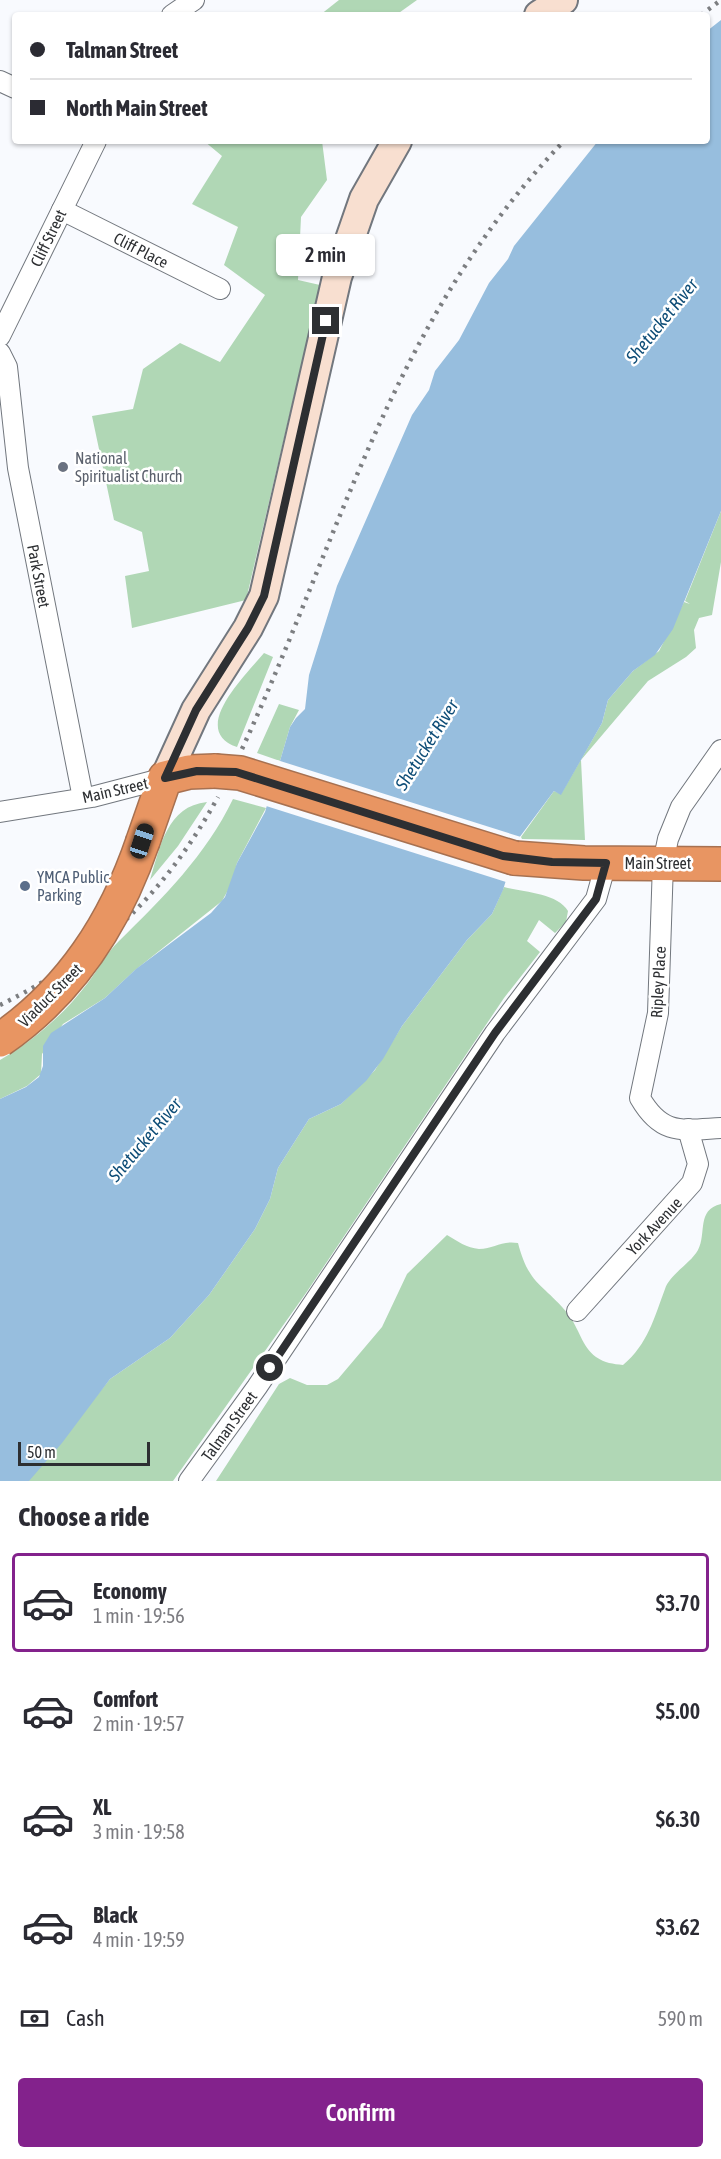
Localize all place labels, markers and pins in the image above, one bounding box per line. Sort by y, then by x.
place label: National Spiritualist Church [75,449,183,486]
marker: National Spiritualist Church [56,460,70,474]
place label: YMCA Public Parking [37,868,109,905]
marker: YMCA Public Parking [18,879,32,893]

